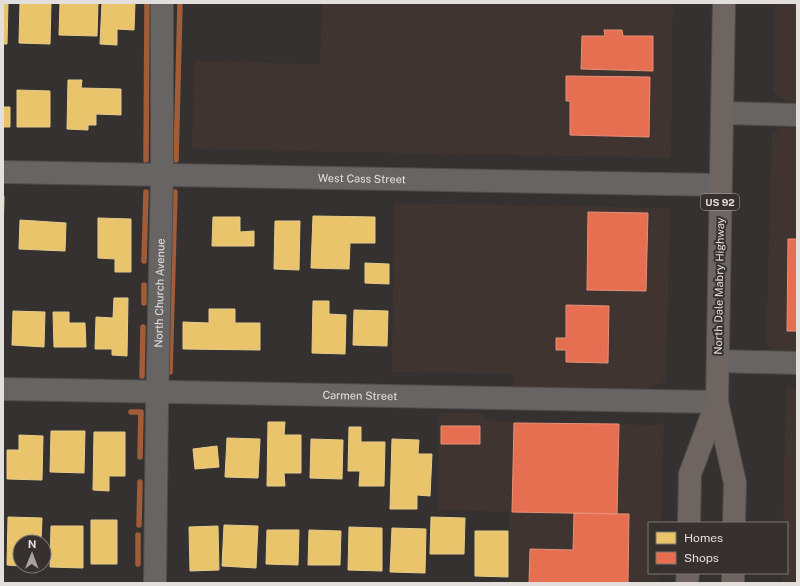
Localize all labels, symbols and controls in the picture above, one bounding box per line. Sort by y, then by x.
street label: West Cass Street [318,172,406,185]
road number: US 92 [701,194,739,210]
street label: North Dale Mabry Highway [712,217,726,355]
street label: North Church Avenue [152,238,167,348]
street label: Carmen Street [322,389,397,402]
legend [648,522,788,574]
text: Homes [684,531,723,545]
north arrow [12,534,52,574]
text: N [28,538,37,550]
text: Shops [684,551,719,565]

